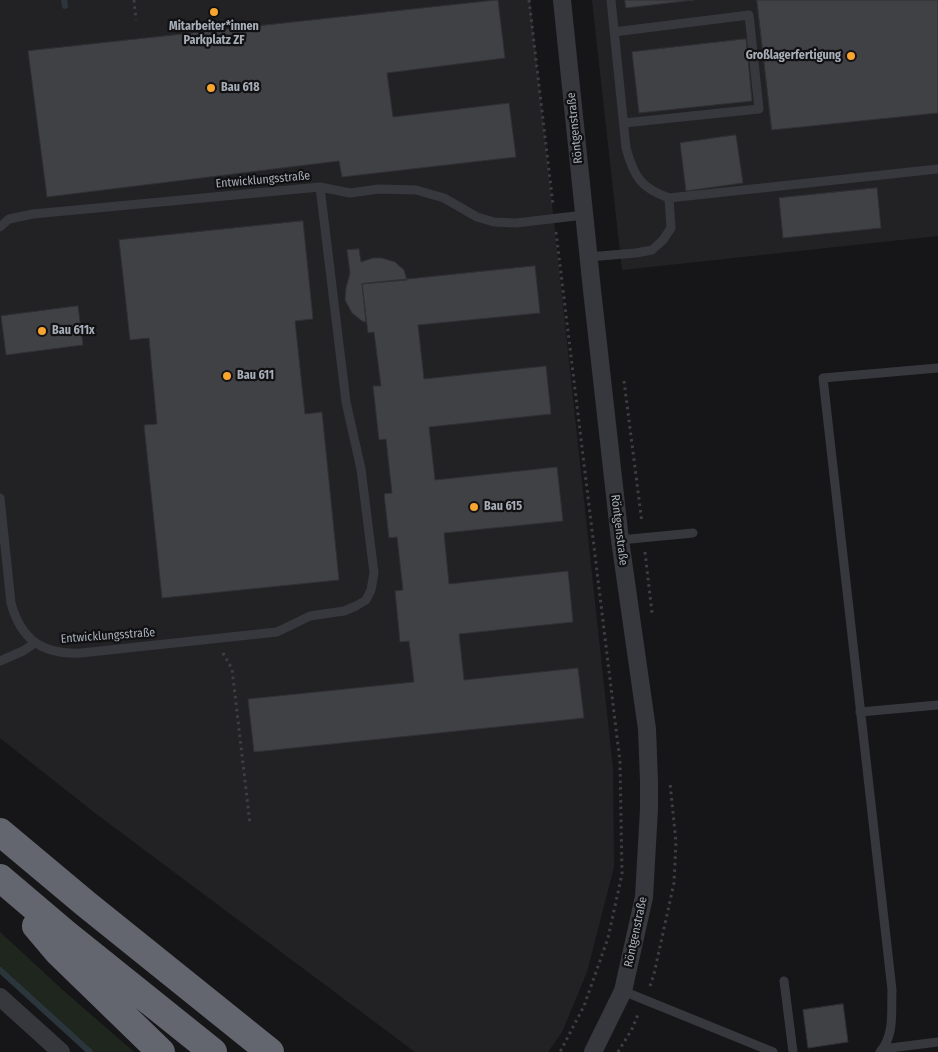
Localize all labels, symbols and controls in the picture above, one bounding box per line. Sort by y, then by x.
marker: Mitarbeiter*innen Parkplatz ZF [208,6,220,18]
place label: Mitarbeiter*innen Parkplatz ZF [169,20,259,48]
place label: Großlagerfertigung [746,49,841,63]
marker: Großlagerfertigung [845,50,857,62]
place label: Bau 618 [221,81,259,95]
marker: Bau 618 [205,82,217,94]
street label: Röntgenstraße [564,92,586,164]
street label: Entwicklungsstraße [215,169,311,191]
place label: Bau 611x [52,324,95,338]
marker: Bau 611x [36,325,48,337]
place label: Bau 611 [237,369,274,383]
marker: Bau 611 [221,370,233,382]
street label: Röntgenstraße [607,494,631,566]
place label: Bau 615 [484,500,522,514]
marker: Bau 615 [468,501,480,513]
street label: Entwicklungsstraße [60,626,156,646]
street label: Röntgenstraße [622,896,650,968]

